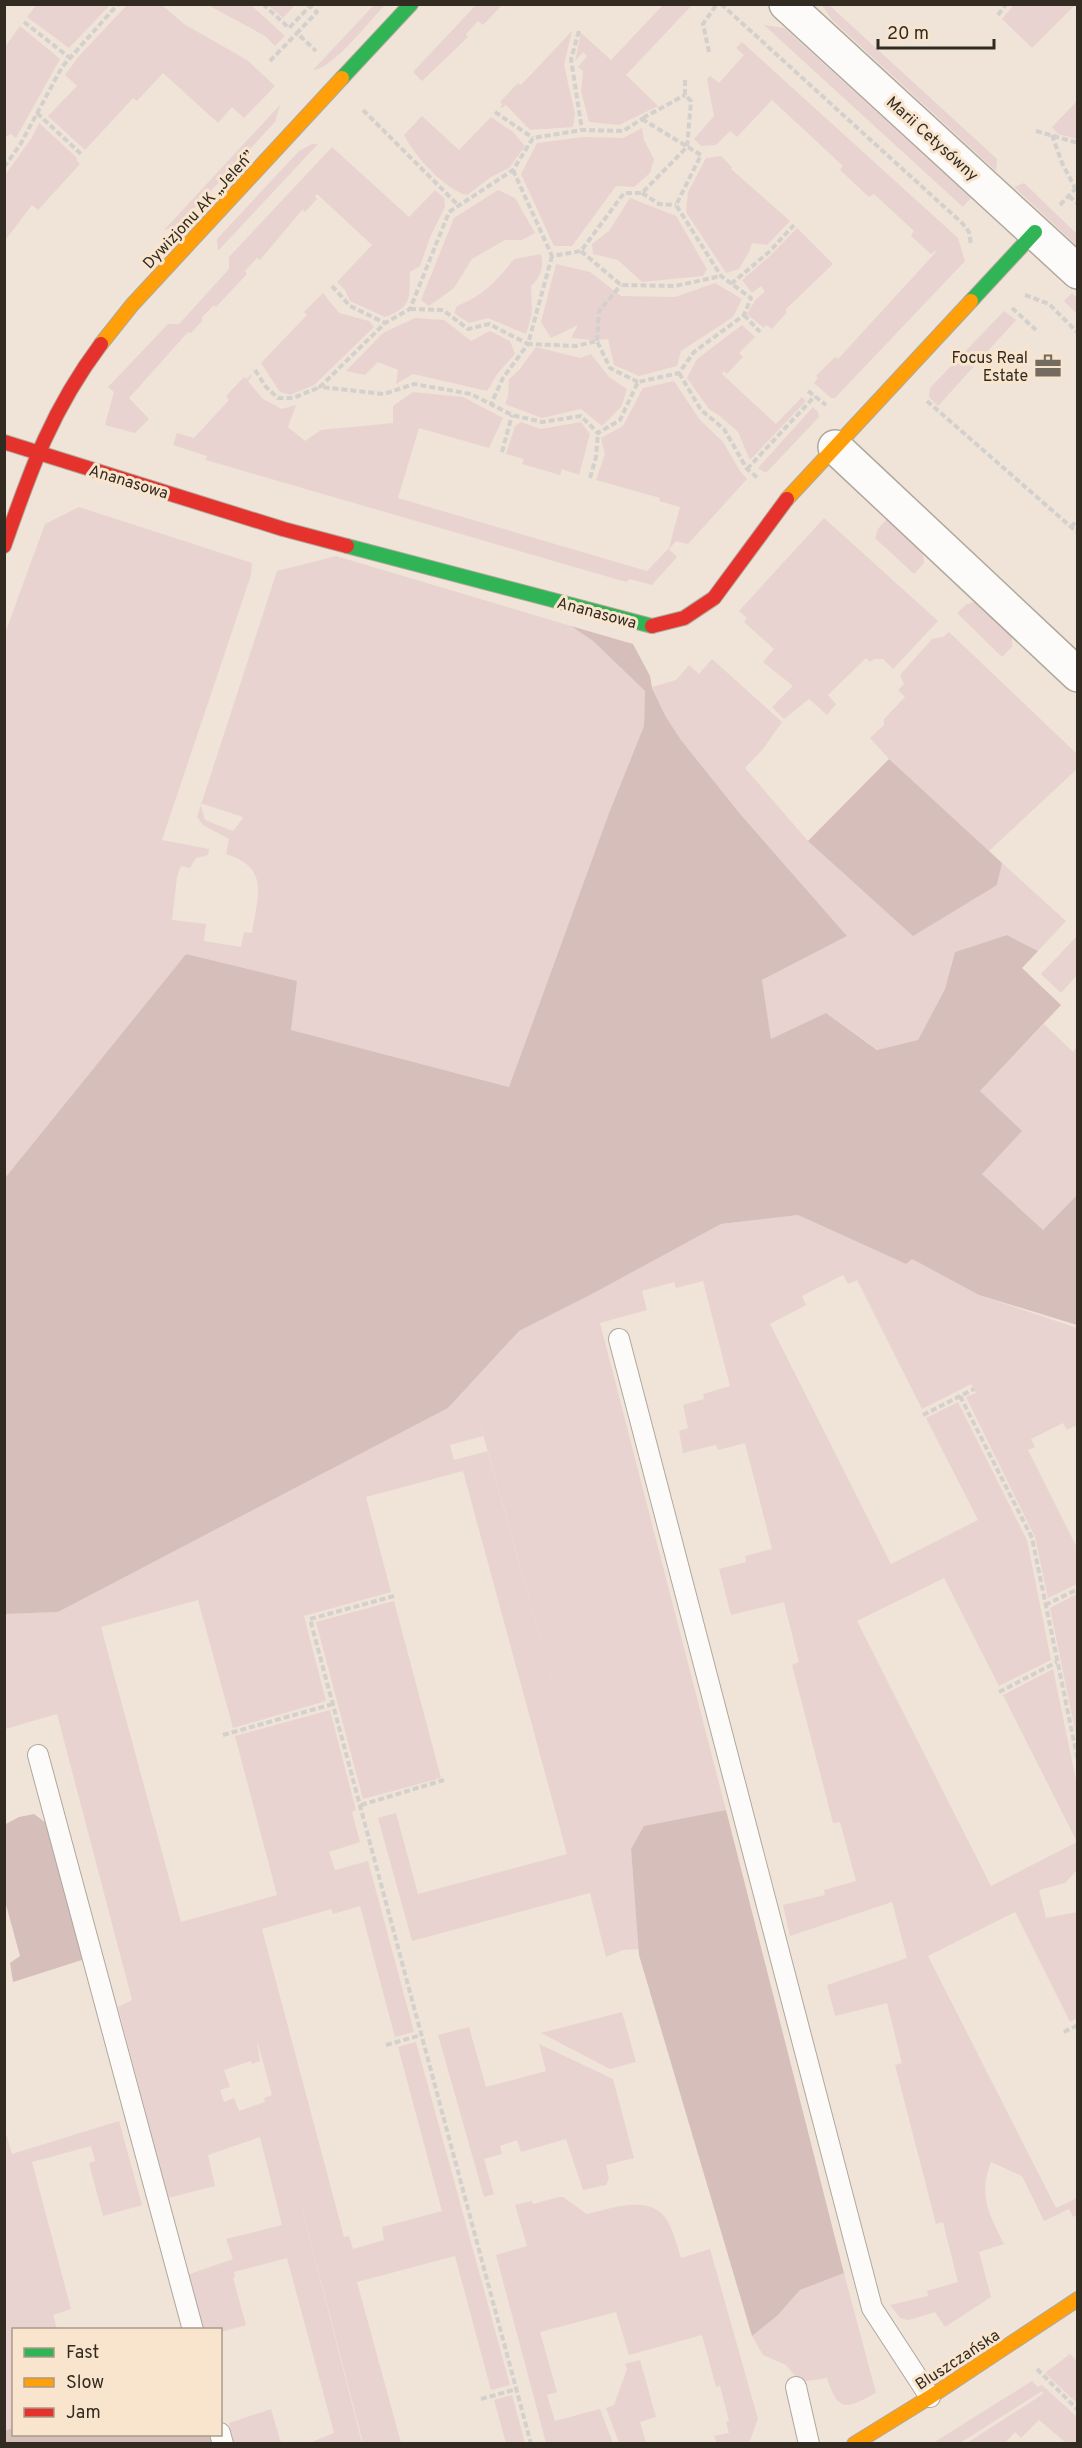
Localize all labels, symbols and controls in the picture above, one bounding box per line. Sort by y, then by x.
scale bar [878,12,994,50]
text: 20 m [887,23,929,46]
street label: Marii Cetysówny [882,93,982,186]
street label: Dywizjonu AK „Jeleń” [139,147,260,274]
place label: Focus Real Estate [952,349,1028,387]
office icon: Focus Real Estate [1033,351,1063,381]
street label: Ananasowa [86,461,170,504]
street label: Ananasowa [554,594,639,634]
street label: Bluszczańska [912,2326,1004,2395]
legend [12,2328,222,2436]
text: Fast [66,2342,99,2365]
text: Slow [66,2372,104,2395]
text: Jam [66,2402,101,2425]

